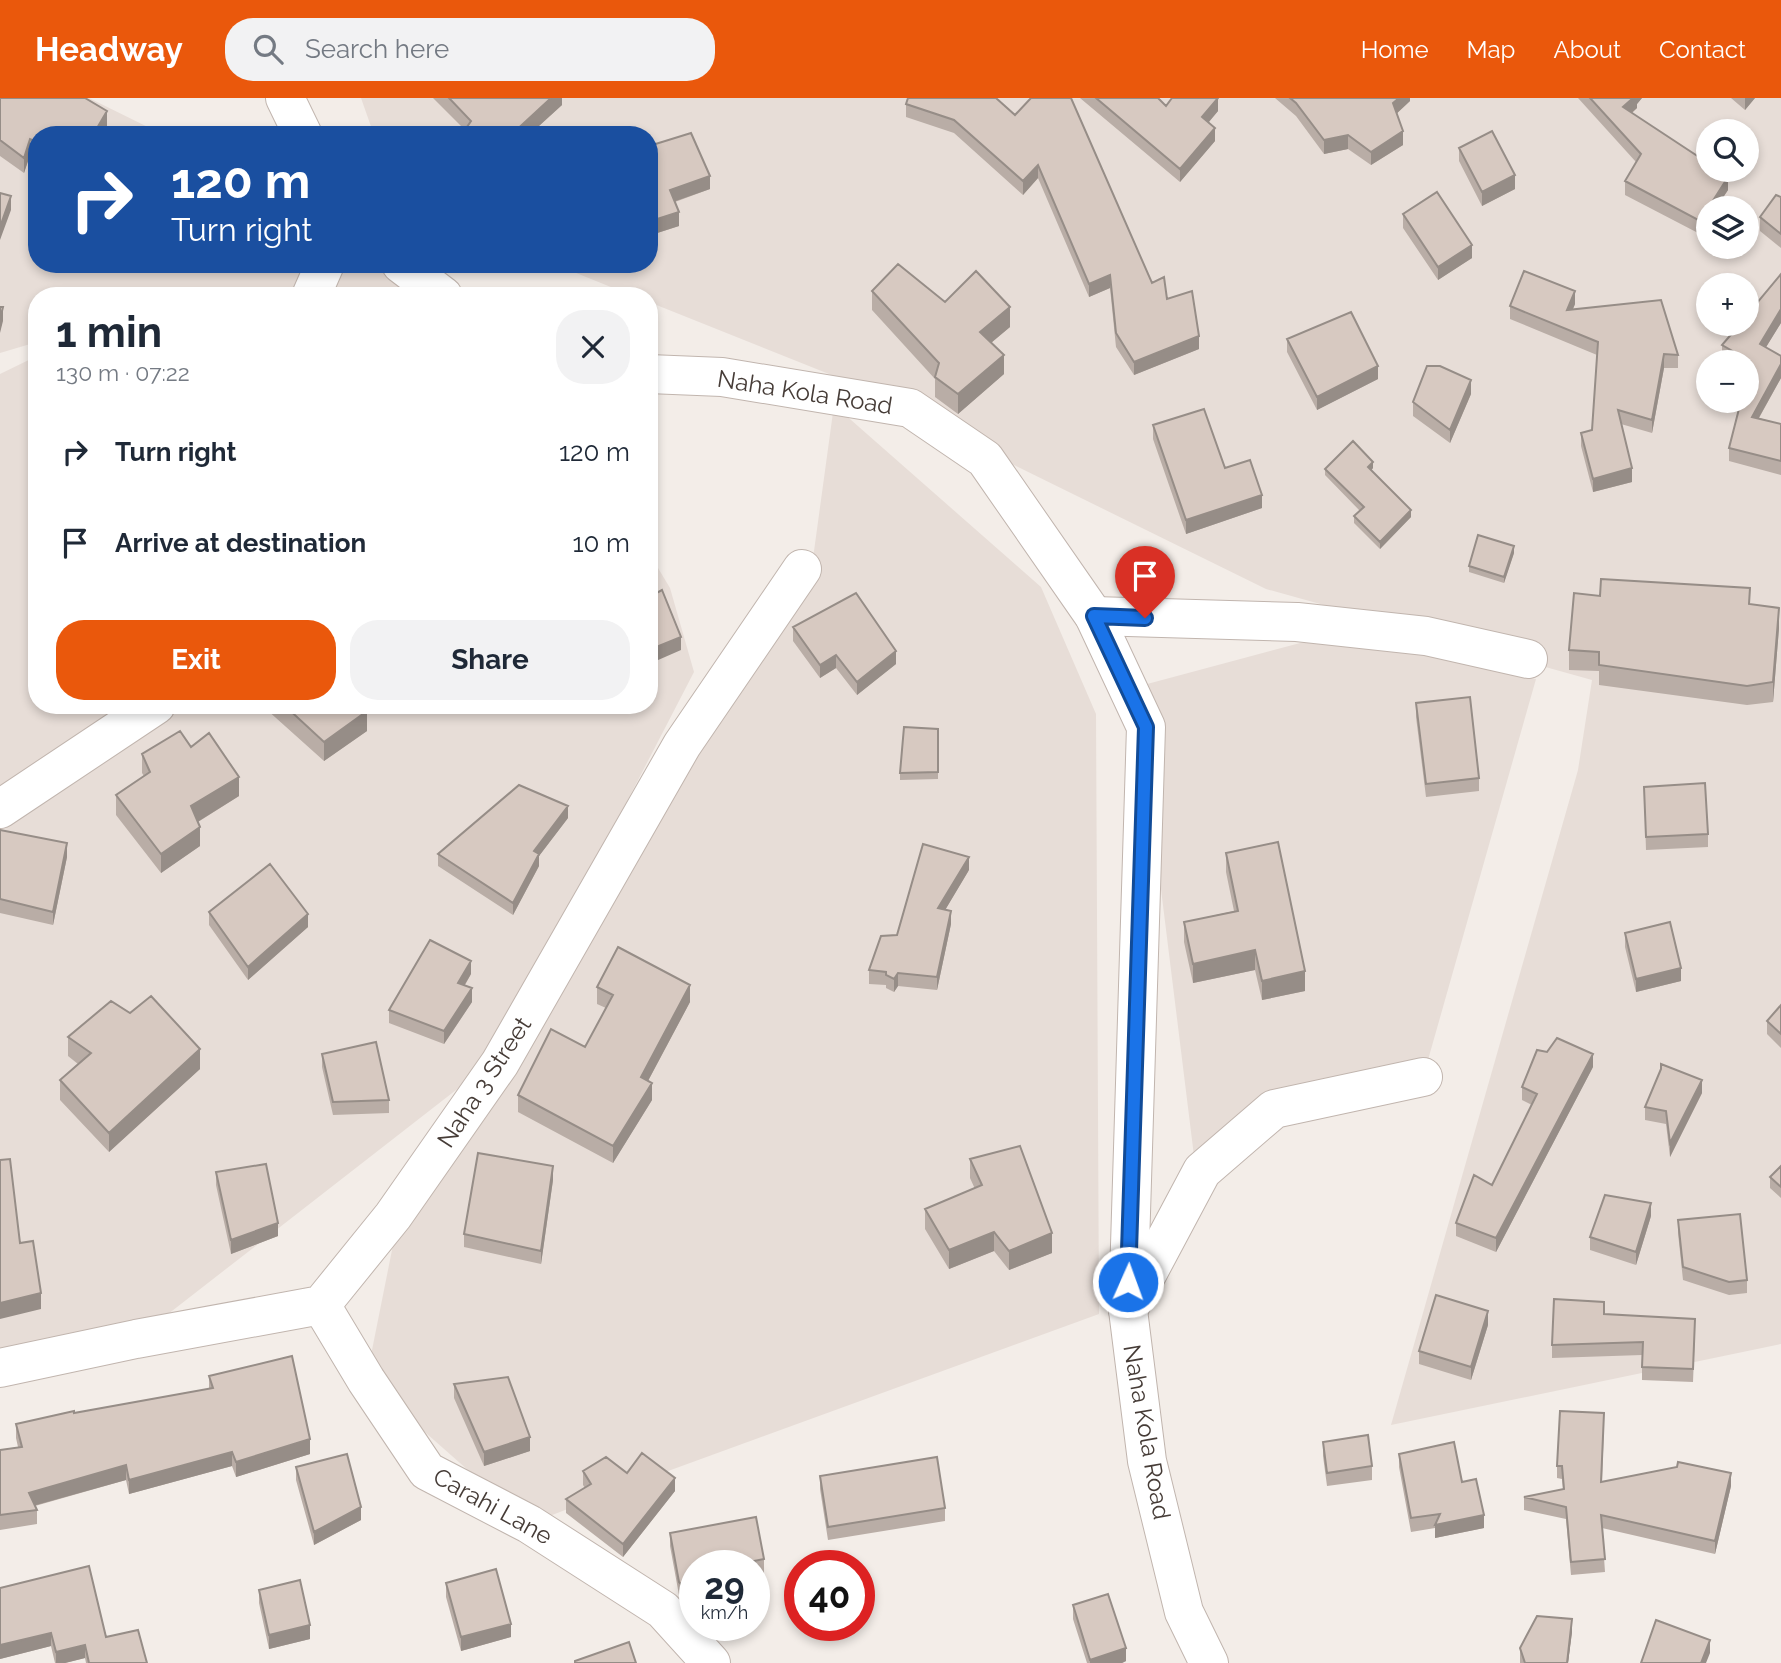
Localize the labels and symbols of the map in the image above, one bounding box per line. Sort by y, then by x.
street label: Naha Kola Road [715,364,895,420]
pin [1115,546,1175,618]
street label: Naha 3 Street [431,1011,537,1153]
position arrow [1091,1245,1165,1319]
street label: Naha Kola Road [1117,1342,1177,1522]
street label: Carahi Lane [428,1461,558,1551]
speed limit sign: 40 [784,1550,875,1641]

